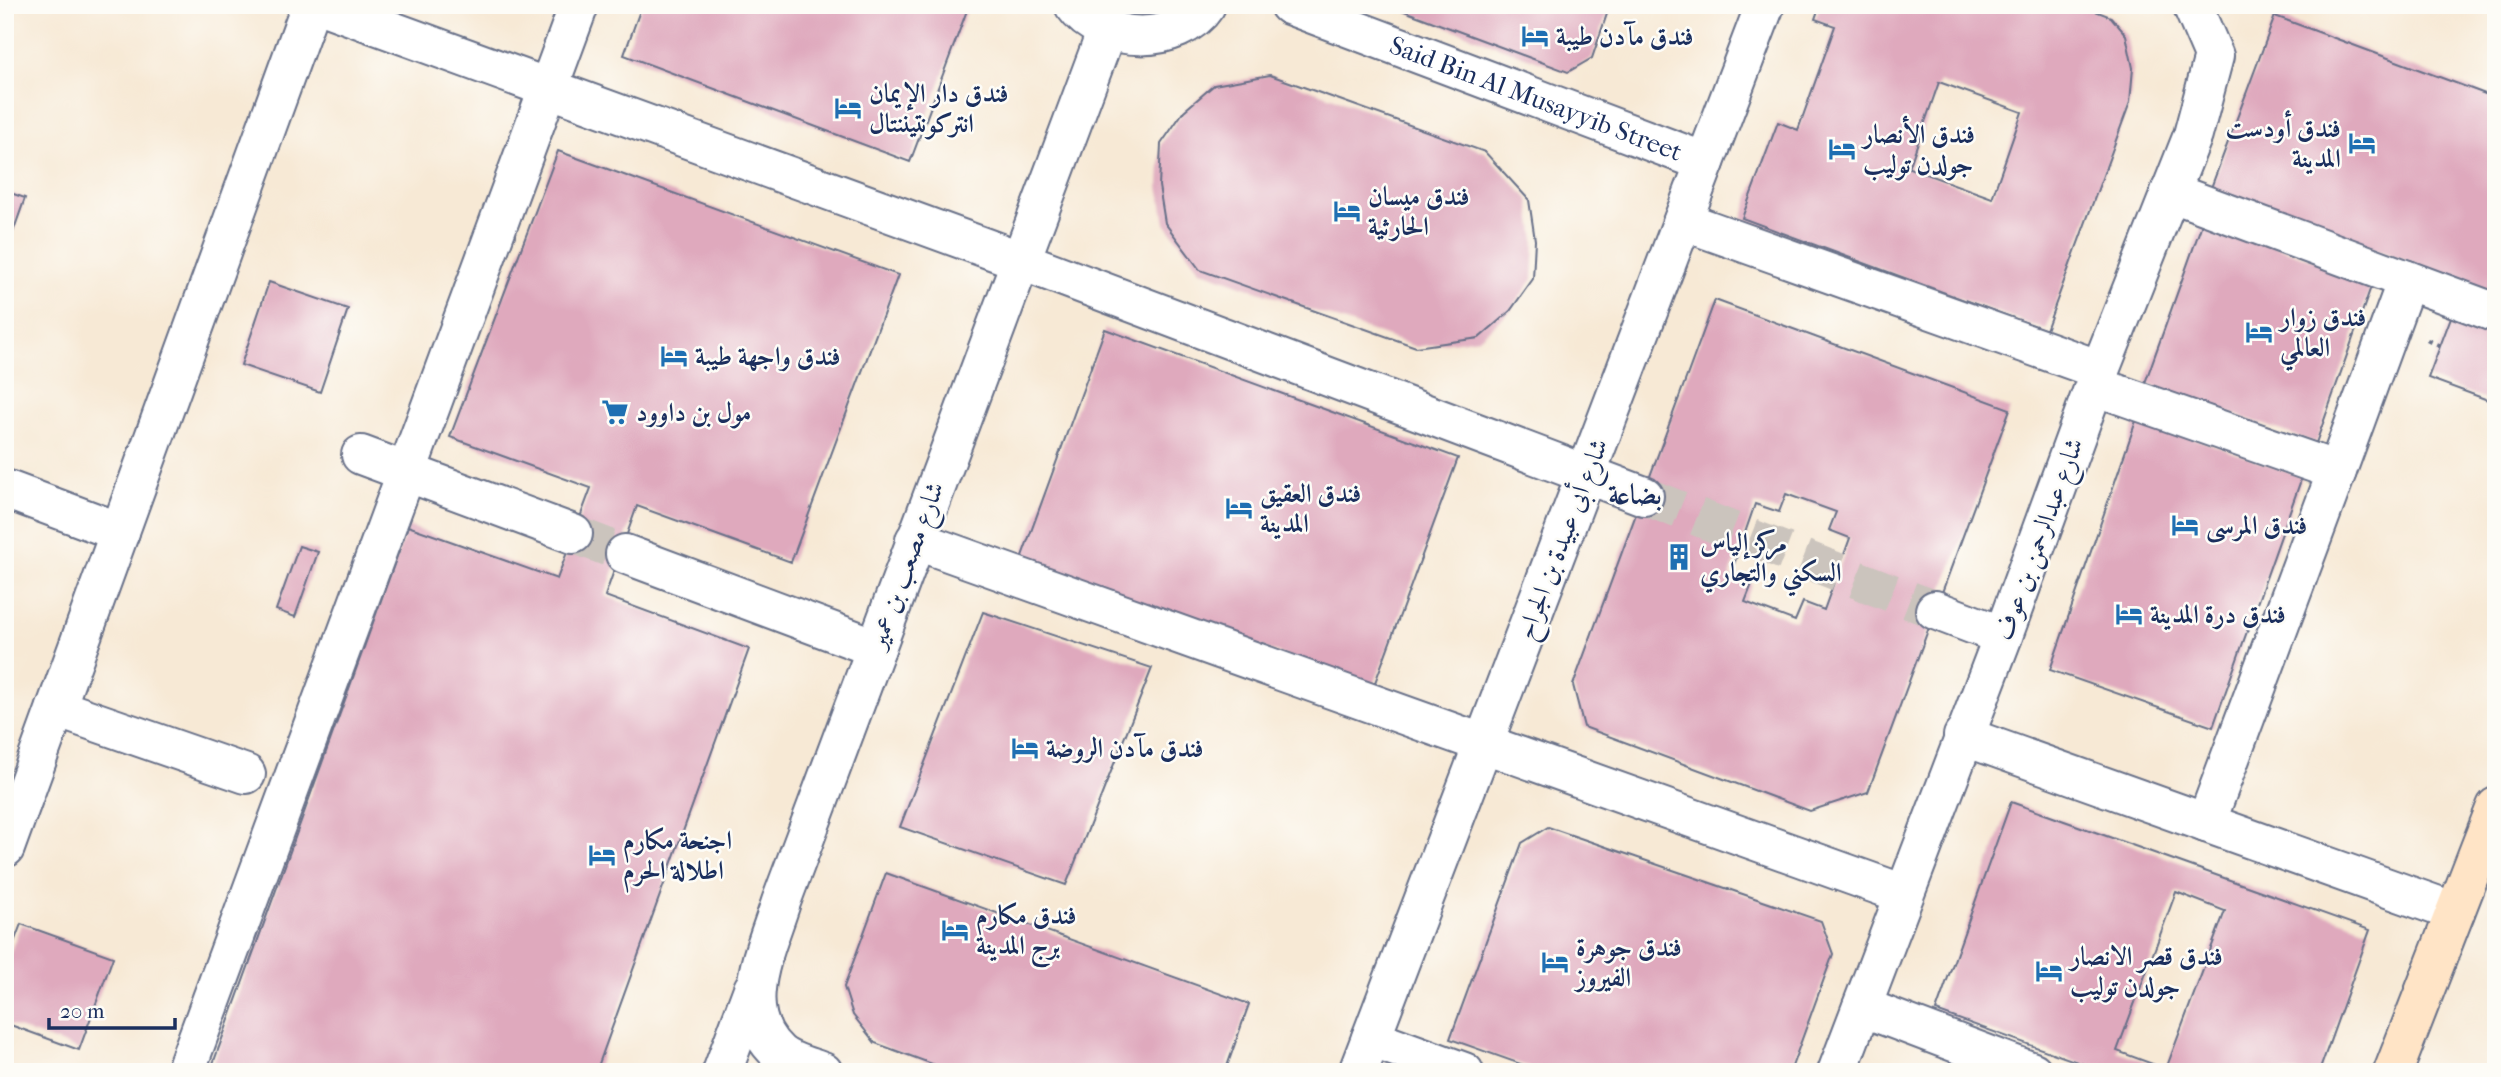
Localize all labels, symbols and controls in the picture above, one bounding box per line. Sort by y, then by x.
place label: فندق مآدن طيبة [1556,20,1694,52]
hotel icon: فندق مآدن طيبة [1520,21,1550,51]
street label: Said Bin Al Musayyib Street [1385,29,1687,168]
place label: فندق دار الإيمان انتركونتيننتال [869,78,1009,140]
hotel icon: فندق دار الإيمان انتركونتيننتال [833,93,863,123]
place label: فندق أودست المدينة [2225,110,2341,175]
place label: فندق الأنصار جولدن توليب [1860,115,1975,181]
hotel icon: فندق أودست المدينة [2347,128,2377,158]
hotel icon: فندق الأنصار جولدن توليب [1827,134,1857,164]
place label: فندق ميسان الحارثية [1368,181,1470,242]
hotel icon: فندق ميسان الحارثية [1332,196,1362,226]
place label: فندق زوار العالمي [2277,302,2367,371]
hotel icon: فندق زوار العالمي [2244,317,2274,347]
hotel icon: فندق واجهة طيبة [659,341,689,371]
place label: فندق واجهة طيبة [695,341,841,372]
supermarket icon: مول بن داوود [600,397,630,427]
place label: مول بن داوود [636,397,751,429]
street label: شارع أبى عبيدة بن الجراح [1508,433,1622,647]
street label: شارع عبدالرحمن بن عوف [1988,434,2096,646]
street label: شارع مصعب بن عمير [860,477,956,658]
place label: فندق العقيق المدينة [1260,478,1361,540]
district label: بضاعة [1608,478,1662,511]
hotel icon: فندق العقيق المدينة [1224,493,1254,523]
hotel icon: فندق المرسى [2170,510,2200,540]
place label: فندق المرسى [2206,510,2307,543]
place label: مركز إلياس السكني والتجاري [1700,527,1842,597]
building icon: مركز إلياس السكني والتجاري [1664,542,1694,572]
hotel icon: فندق درة المدينة [2114,599,2144,629]
place label: فندق درة المدينة [2150,599,2286,631]
place label: فندق مآدن الروضة [1046,732,1204,764]
hotel icon: فندق مآدن الروضة [1010,733,1040,763]
place label: اجنحة مكارم اطلالة الحرم [623,825,732,893]
hotel icon: اجنحة مكارم اطلالة الحرم [587,840,617,870]
place label: فندق مكارم برج المدينة [976,900,1077,968]
hotel icon: فندق مكارم برج المدينة [940,915,970,945]
place label: فندق جوهرة الفيروز [1573,932,1682,993]
place label: فندق قصر الانصار جولدن توليب [2067,941,2223,1003]
hotel icon: فندق جوهرة الفيروز [1540,947,1570,977]
hotel icon: فندق قصر الانصار جولدن توليب [2034,956,2064,986]
scale bar [49,986,175,1030]
text: 20 m [60,999,105,1023]

